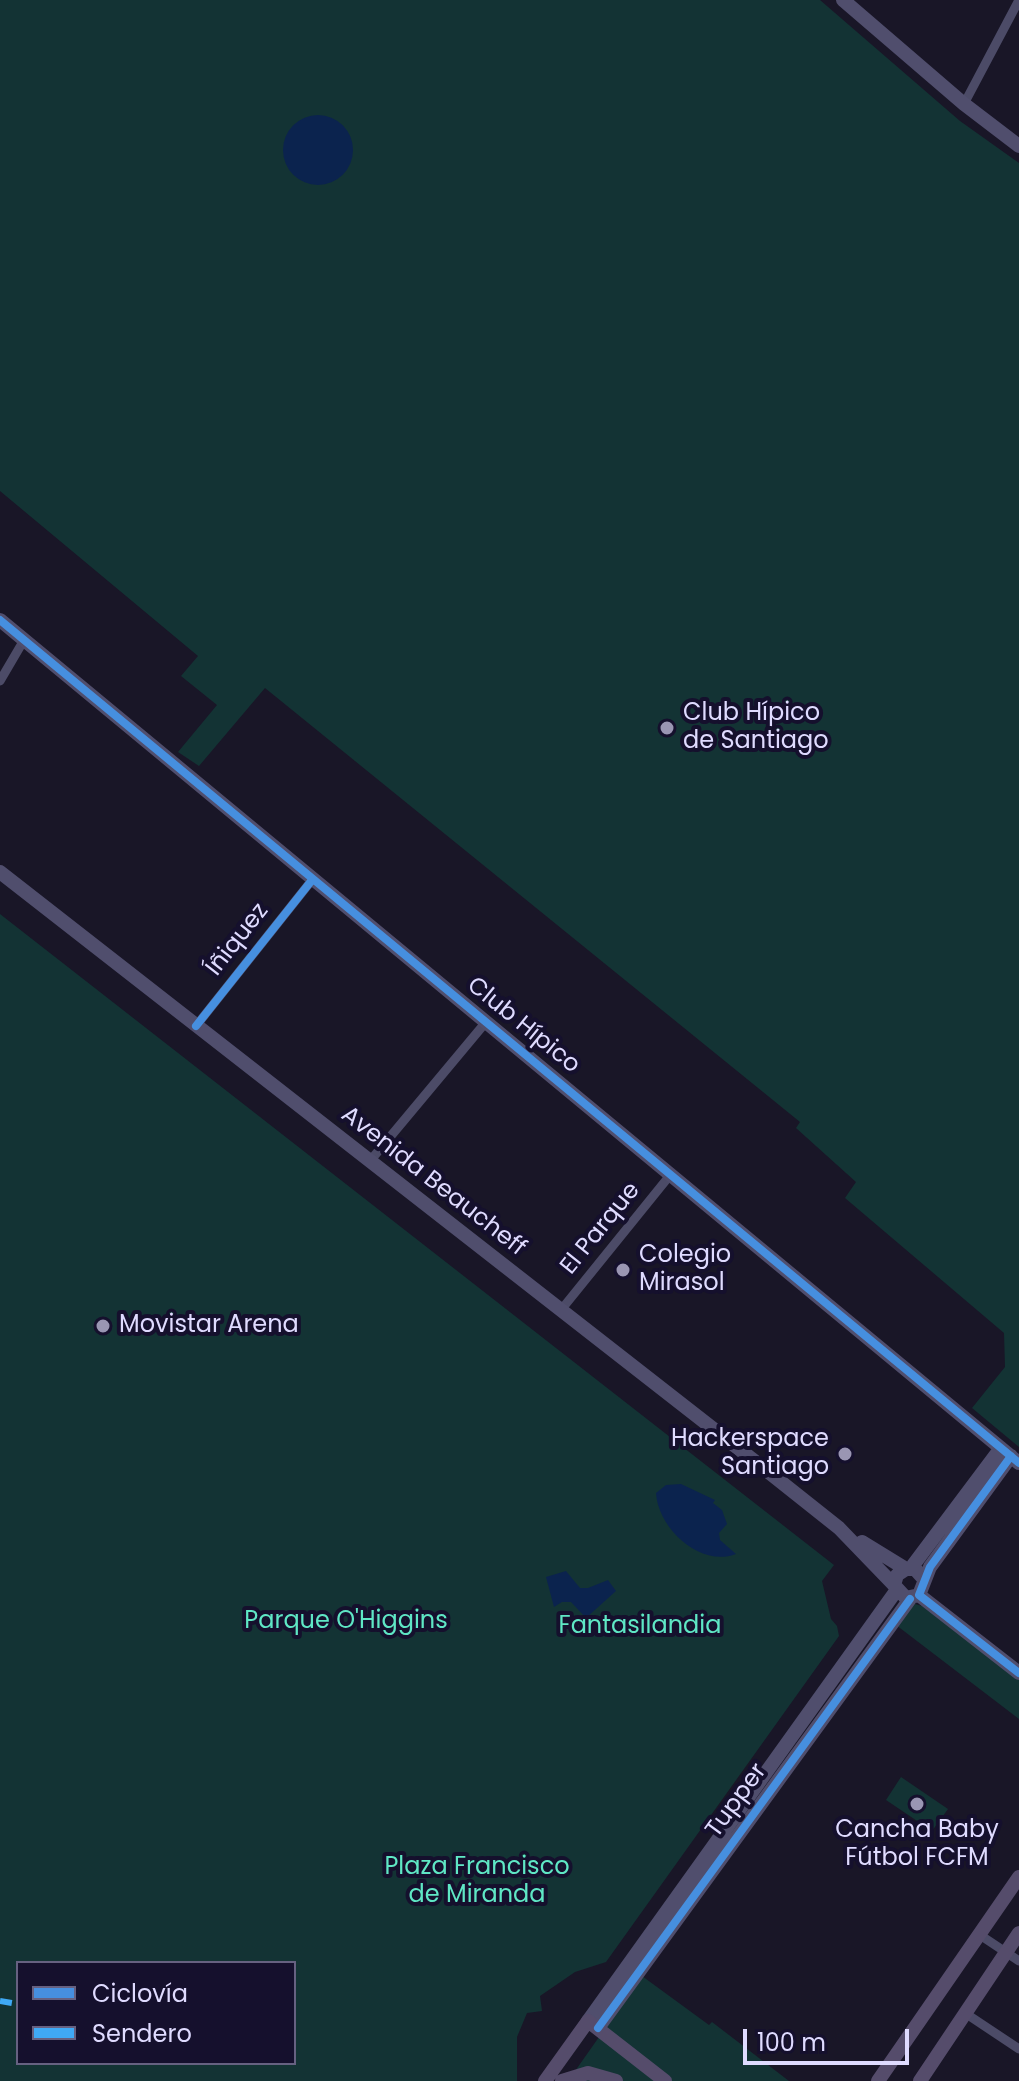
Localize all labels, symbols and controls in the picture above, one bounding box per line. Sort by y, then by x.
place label: Club Hípico de Santiago [683,700,829,756]
marker: Club Hípico de Santiago [658,719,676,737]
street label: Íñiquez [201,898,275,982]
street label: Club Hípico [461,972,585,1080]
street label: Avenida Beaucheff [335,1101,531,1263]
street label: El Parque [555,1177,647,1281]
place label: Colegio Mirasol [639,1242,731,1298]
marker: Colegio Mirasol [614,1261,632,1279]
place label: Movistar Arena [119,1312,299,1340]
marker: Movistar Arena [94,1317,112,1335]
place label: Hackerspace Santiago [671,1426,829,1482]
marker: Hackerspace Santiago [836,1445,854,1463]
park label: Parque O'Higgins [244,1608,448,1636]
park label: Fantasilandia [559,1613,721,1641]
street label: Tupper [700,1758,774,1844]
marker: Cancha Baby Fútbol FCFM [908,1795,926,1813]
place label: Cancha Baby Fútbol FCFM [835,1817,999,1873]
park label: Plaza Francisco de Miranda [384,1854,570,1910]
legend [16,1961,296,2065]
text: Ciclovía [92,1977,188,2010]
scale bar [747,2013,913,2063]
text: Sendero [92,2017,192,2050]
text: 100 m [757,2026,826,2059]

